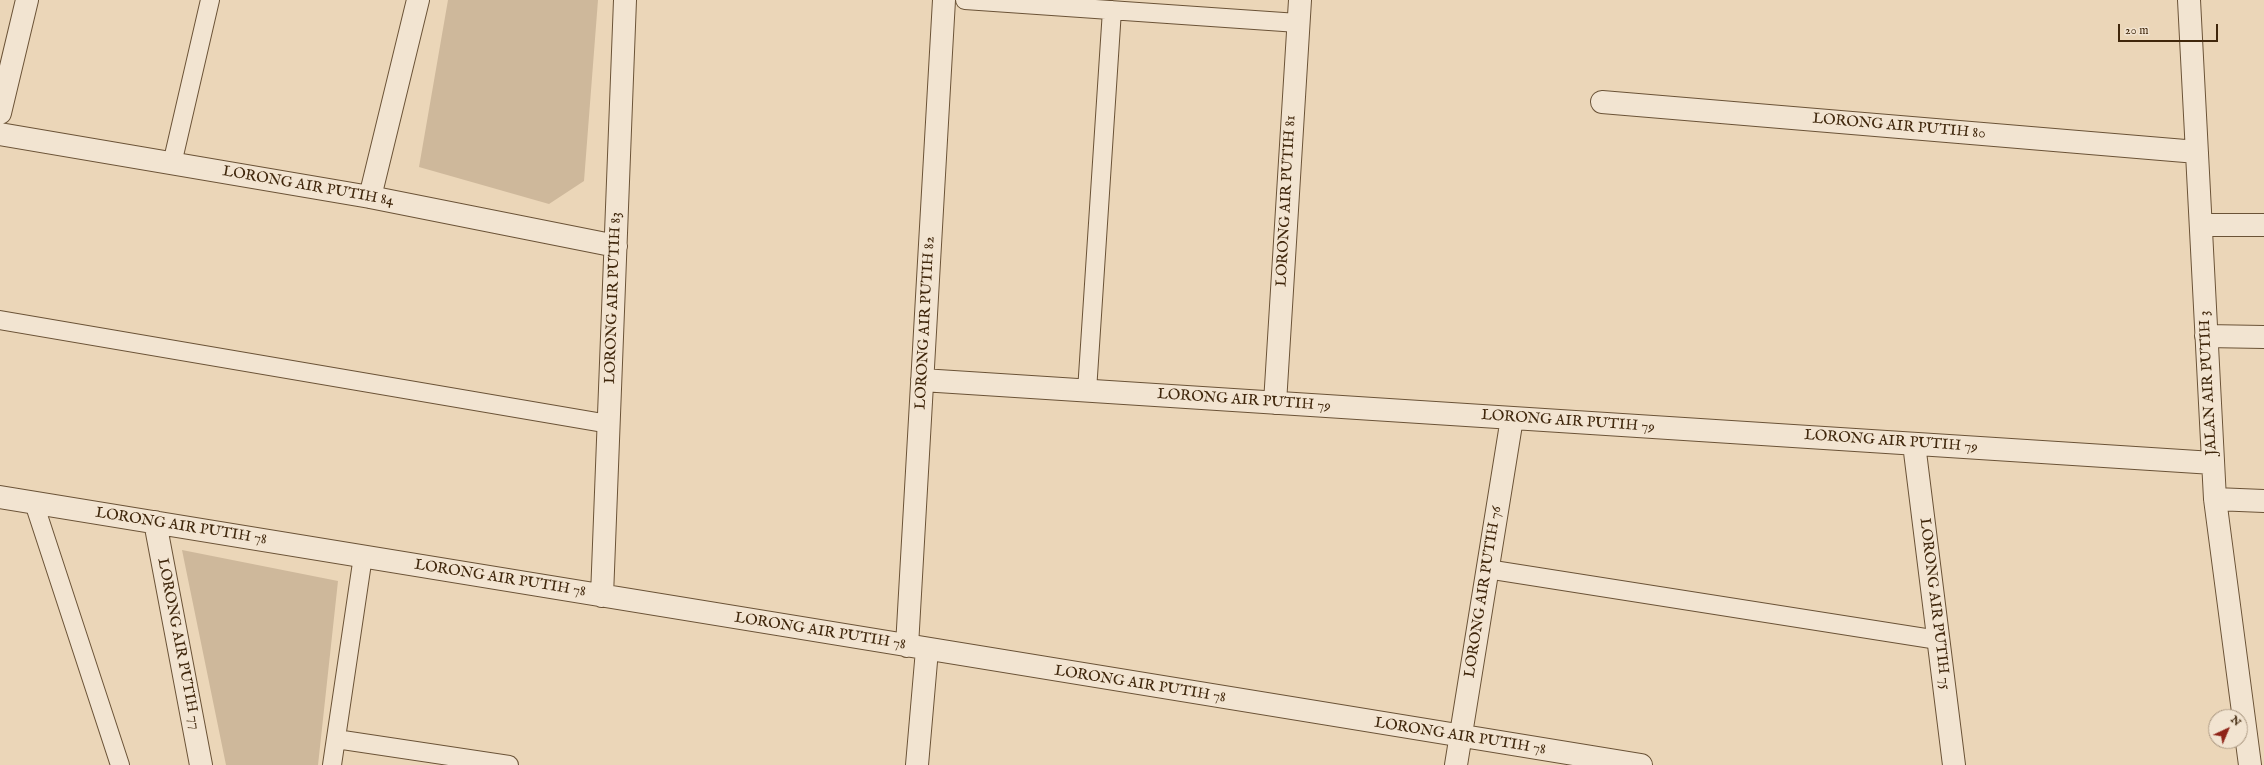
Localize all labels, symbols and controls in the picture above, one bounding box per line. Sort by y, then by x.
scale bar [2120,16,2220,42]
text: 20 m [2125,23,2148,38]
street label: LORONG AIR PUTIH 80 [1812,110,1986,144]
street label: LORONG AIR PUTIH 81 [1274,115,1300,287]
street label: LORONG AIR PUTIH 84 [221,163,395,211]
street label: LORONG AIR PUTIH 83 [602,212,626,384]
street label: LORONG AIR PUTIH 82 [912,236,940,410]
street label: JALAN AIR PUTIH 3 [2196,310,2222,456]
street label: LORONG AIR PUTIH 79 [1157,386,1331,416]
street label: LORONG AIR PUTIH 79 [1481,407,1655,437]
street label: LORONG AIR PUTIH 79 [1804,427,1978,457]
street label: LORONG AIR PUTIH 78 [94,505,268,549]
street label: LORONG AIR PUTIH 76 [1462,505,1506,679]
street label: LORONG AIR PUTIH 75 [1915,517,1953,691]
street label: LORONG AIR PUTIH 77 [153,557,203,731]
street label: LORONG AIR PUTIH 78 [413,557,587,601]
street label: LORONG AIR PUTIH 78 [733,610,907,654]
street label: LORONG AIR PUTIH 78 [1053,663,1227,707]
north arrow [2208,709,2248,749]
text: N [2227,713,2244,729]
street label: LORONG AIR PUTIH 78 [1373,715,1547,759]

